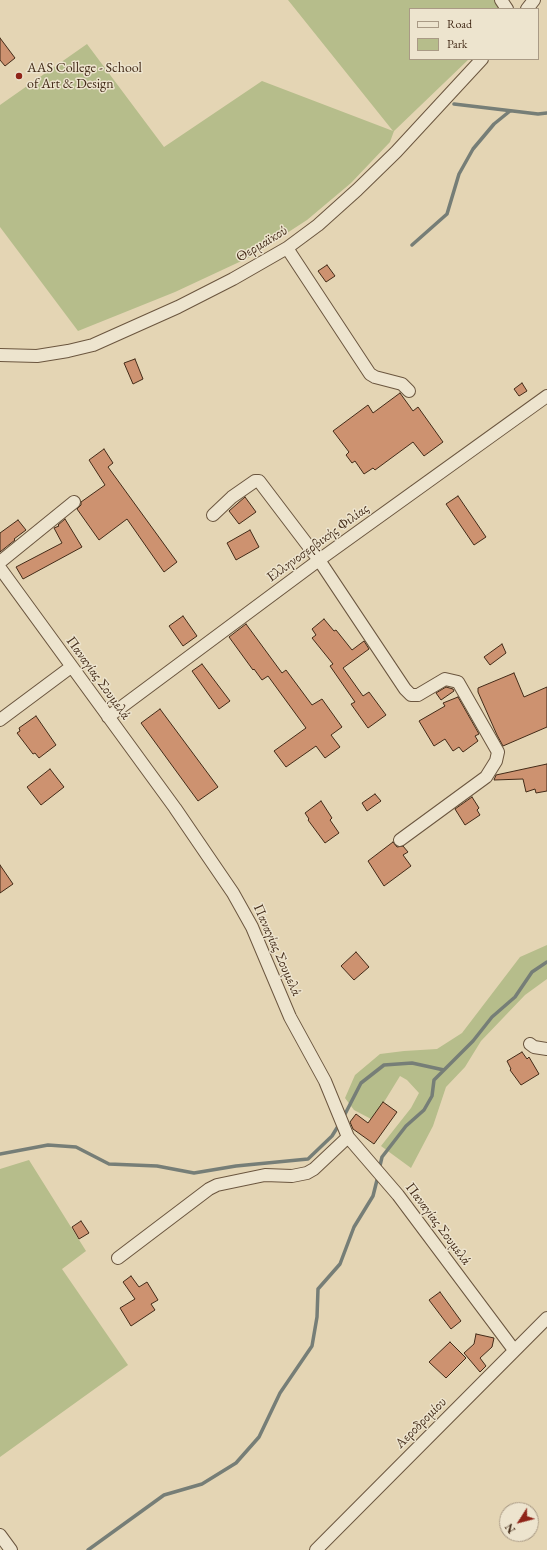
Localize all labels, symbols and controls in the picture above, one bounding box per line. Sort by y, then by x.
legend [409,8,539,60]
text: Road [447,16,472,32]
text: Park [447,36,467,52]
place label: AAS College - School of Art & Design [27,60,142,92]
marker: AAS College - School of Art & Design [14,71,24,81]
street label: Θερμαϊκού [233,222,291,266]
street label: Ελληνοσερβικής Φιλίας [264,500,372,586]
street label: Παναγίας Σουμελά [62,633,134,723]
street label: Παναγίας Σουμελά [249,902,305,998]
street label: Παναγίας Σουμελά [402,1180,474,1268]
street label: Αεροδρομίου [392,1394,450,1452]
north arrow [499,1502,539,1542]
text: N [502,1521,518,1536]

